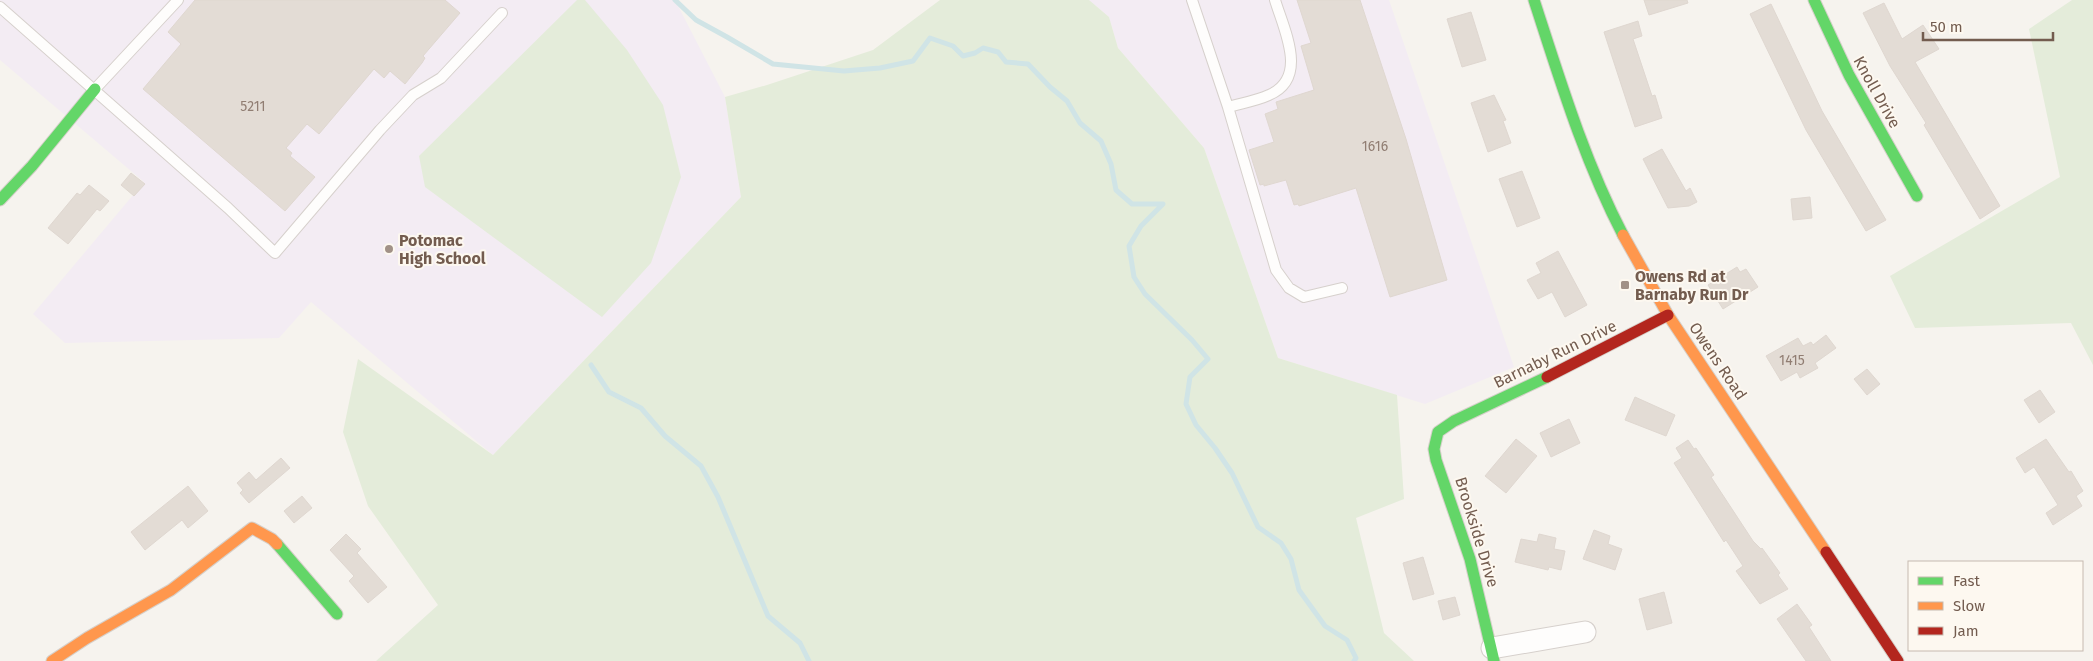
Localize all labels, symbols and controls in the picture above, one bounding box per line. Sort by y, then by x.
scale bar [1923,10,2053,42]
text: 50 m [1930,18,1963,36]
street label: Knoll Drive [1849,53,1905,131]
house number: 5211 [240,98,266,115]
house number: 1616 [1362,138,1388,155]
place label: Potomac High School [399,231,486,268]
marker: Potomac High School [383,243,395,255]
place label: Owens Rd at Barnaby Run Dr [1635,267,1749,304]
marker: Owens Rd at Barnaby Run Dr [1619,279,1631,291]
street label: Barnaby Run Drive [1490,316,1620,392]
street label: Owens Road [1685,319,1751,403]
house number: 1415 [1779,352,1805,369]
street label: Brookside Drive [1451,475,1503,589]
legend [1908,561,2083,651]
text: Fast [1953,572,1980,590]
text: Slow [1953,597,1985,615]
text: Jam [1953,622,1979,640]

